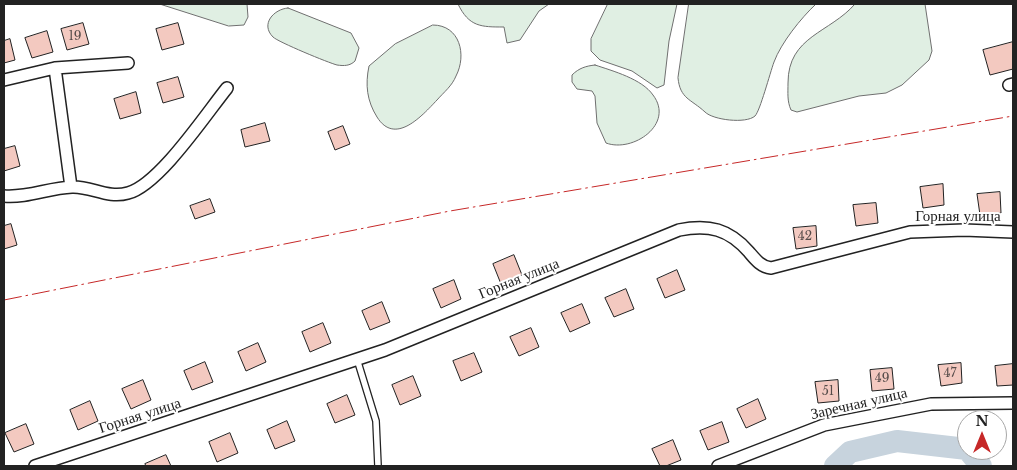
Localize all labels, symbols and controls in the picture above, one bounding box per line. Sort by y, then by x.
house number: 19 [68,30,82,44]
street label: Горная улица [915,208,1001,226]
house number: 42 [798,230,812,244]
street label: Горная улица [476,255,562,303]
house number: 47 [943,367,957,381]
house number: 49 [875,372,889,386]
street label: Заречная улица [809,384,909,424]
house number: 51 [822,385,834,399]
street label: Горная улица [97,394,183,438]
north arrow [957,410,1007,460]
text: N [975,412,989,430]

